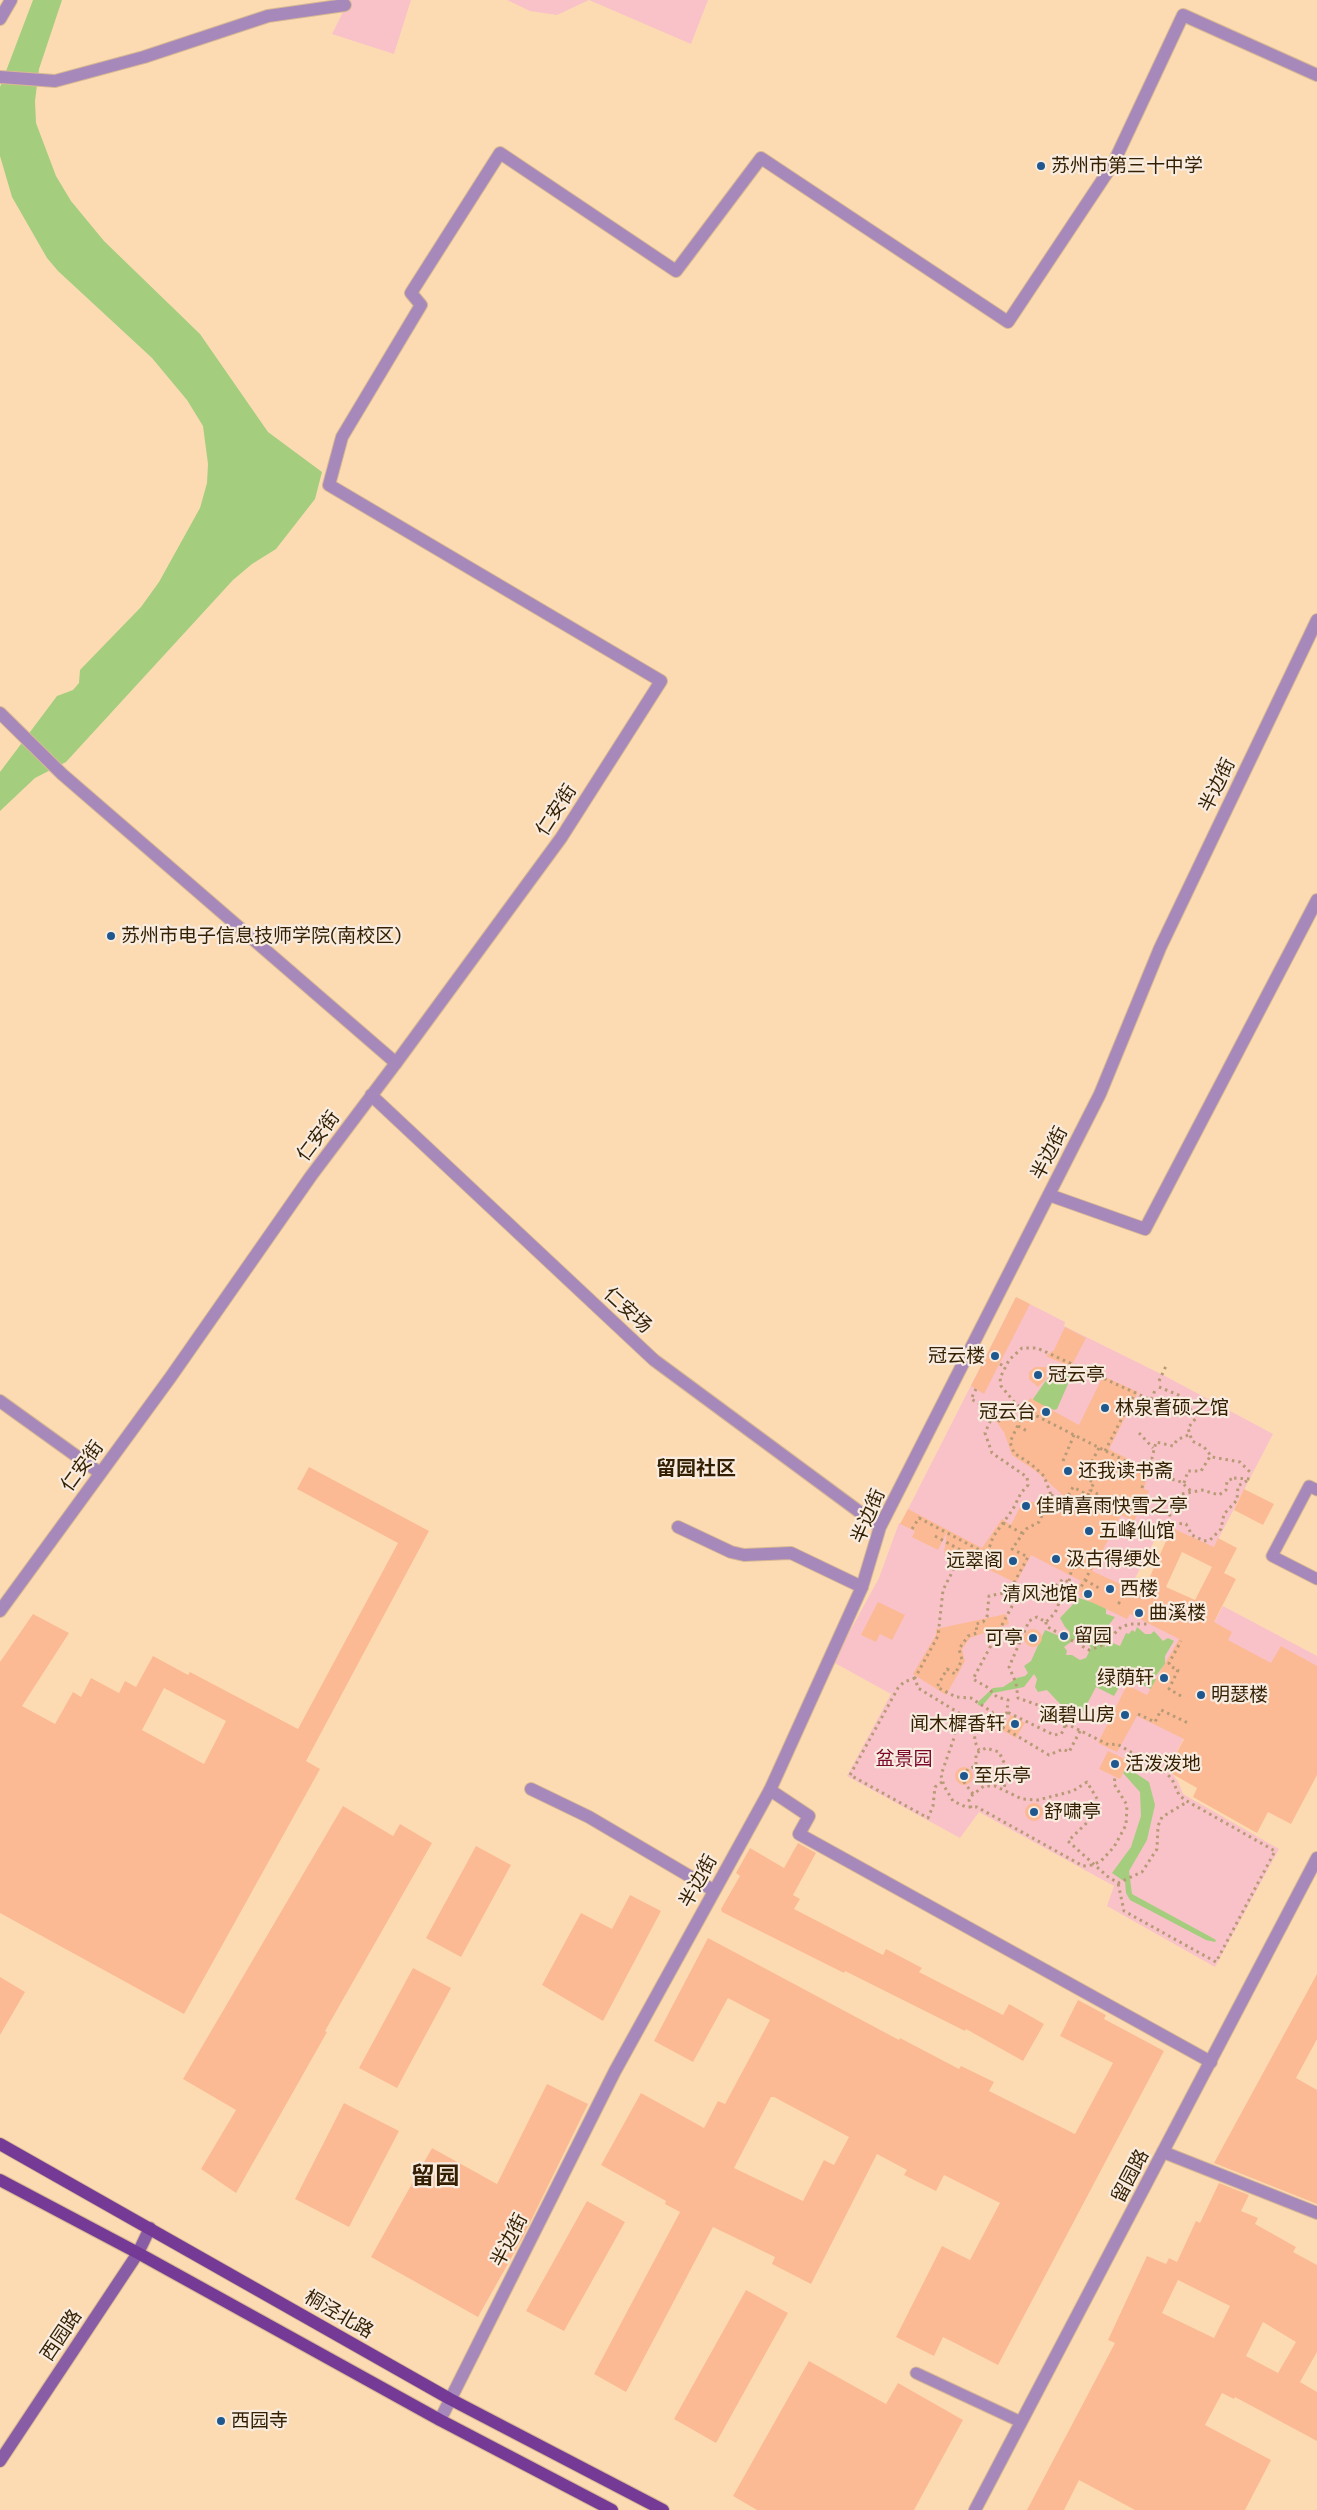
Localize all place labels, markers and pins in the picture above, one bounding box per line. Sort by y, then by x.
place label: 苏州市第三十中学 [1051,155,1203,177]
marker: 苏州市第三十中学 [1035,160,1047,172]
place label: 苏州市电子信息技师学院(南校区) [121,925,402,947]
marker: 苏州市电子信息技师学院(南校区) [105,930,117,942]
place label: 冠云楼 [928,1345,985,1367]
marker: 冠云楼 [989,1350,1001,1362]
place label: 冠云亭 [1048,1364,1105,1386]
marker: 冠云亭 [1032,1369,1044,1381]
place label: 林泉耆硕之馆 [1115,1397,1229,1419]
place label: 冠云台 [979,1401,1036,1423]
marker: 林泉耆硕之馆 [1099,1402,1111,1414]
marker: 冠云台 [1040,1406,1052,1418]
place label: 还我读书斋 [1078,1460,1173,1482]
marker: 还我读书斋 [1062,1465,1074,1477]
place label: 佳晴喜雨快雪之亭 [1036,1495,1188,1517]
marker: 佳晴喜雨快雪之亭 [1020,1500,1032,1512]
place label: 五峰仙馆 [1099,1520,1175,1542]
marker: 五峰仙馆 [1083,1525,1095,1537]
place label: 汲古得绠处 [1066,1548,1161,1570]
place label: 远翠阁 [946,1550,1003,1572]
marker: 汲古得绠处 [1050,1553,1062,1565]
marker: 远翠阁 [1007,1555,1019,1567]
place label: 西楼 [1120,1578,1158,1600]
place label: 清风池馆 [1002,1583,1078,1605]
marker: 西楼 [1104,1583,1116,1595]
marker: 清风池馆 [1082,1588,1094,1600]
place label: 曲溪楼 [1149,1602,1206,1624]
marker: 曲溪楼 [1133,1607,1145,1619]
place label: 留园 [1074,1625,1112,1647]
place label: 可亭 [985,1627,1023,1649]
marker: 留园 [1058,1630,1070,1642]
marker: 可亭 [1027,1632,1039,1644]
place label: 绿荫轩 [1097,1667,1154,1689]
marker: 绿荫轩 [1158,1672,1170,1684]
place label: 明瑟楼 [1211,1684,1268,1706]
marker: 明瑟楼 [1195,1689,1207,1701]
place label: 涵碧山房 [1039,1704,1115,1726]
marker: 涵碧山房 [1119,1709,1131,1721]
place label: 闻木樨香轩 [910,1713,1005,1735]
marker: 闻木樨香轩 [1009,1718,1021,1730]
place label: 活泼泼地 [1125,1753,1201,1775]
marker: 活泼泼地 [1109,1758,1121,1770]
place label: 至乐亭 [974,1765,1031,1787]
marker: 至乐亭 [958,1770,970,1782]
place label: 舒啸亭 [1044,1801,1101,1823]
marker: 舒啸亭 [1028,1806,1040,1818]
place label: 西园寺 [231,2410,288,2432]
marker: 西园寺 [215,2415,227,2427]

